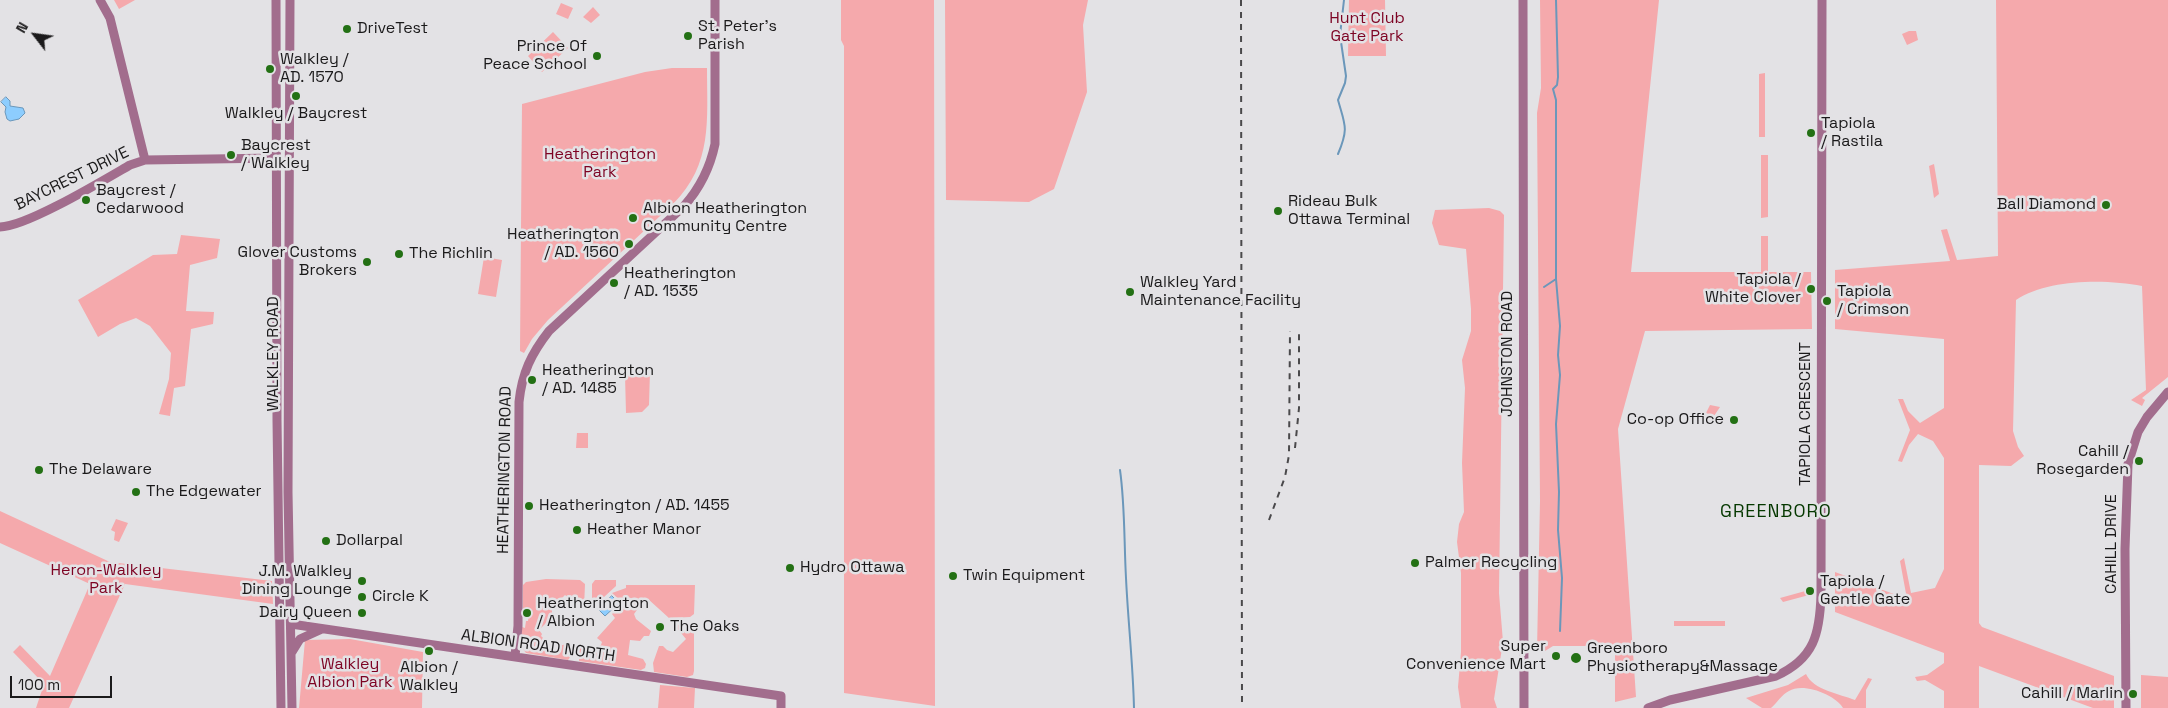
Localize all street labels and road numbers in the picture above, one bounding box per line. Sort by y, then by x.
street label: BAYCREST DRIVE [12,143,132,215]
street label: JOHNSTON ROAD [1498,291,1518,417]
street label: WALKLEY ROAD [264,296,284,412]
street label: TAPIOLA CRESCENT [1796,342,1816,486]
street label: HEATHERINGTON ROAD [494,386,516,554]
street label: CAHILL DRIVE [2102,494,2122,594]
street label: ALBION ROAD NORTH [460,626,616,666]

